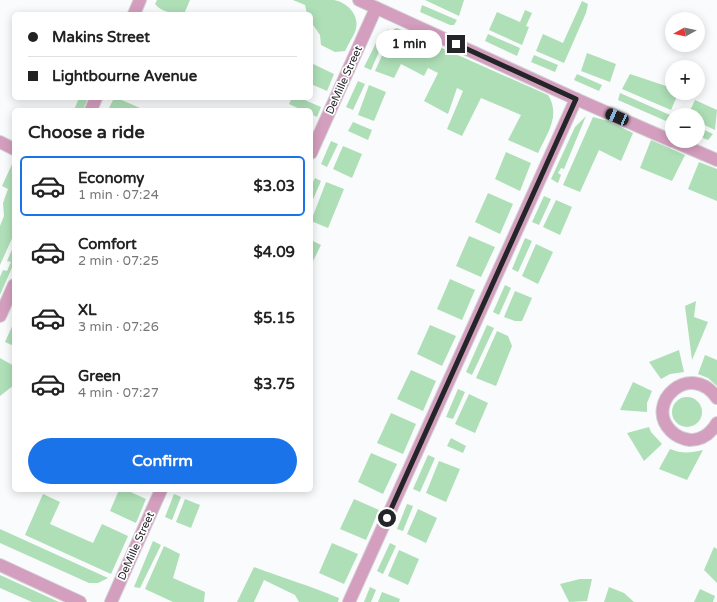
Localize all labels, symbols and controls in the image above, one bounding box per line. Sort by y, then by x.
north arrow [665,12,705,52]
map controls [665,12,705,148]
text: Makins Street [52,28,150,46]
callout: 1 min [376,30,442,58]
route end [447,35,465,53]
text: 1 min [392,36,426,52]
street label: DeMille Street [323,44,365,116]
button: + [665,60,705,100]
text: Lightbourne Avenue [52,67,197,85]
car [604,107,630,127]
button: − [665,108,705,148]
text: Choose a ride [28,121,145,143]
icon: car [30,168,66,204]
text: Economy [78,169,144,187]
text: $3.03 [254,177,295,195]
text: 1 min · 07:24 [78,187,159,203]
icon: car [30,234,66,270]
text: Comfort [78,235,137,253]
text: $4.09 [254,243,295,261]
text: 2 min · 07:25 [78,253,159,269]
icon: car [30,300,66,336]
text: XL [78,301,97,319]
text: $5.15 [254,309,295,327]
text: 3 min · 07:26 [78,319,159,335]
icon: car [30,366,66,402]
text: Green [78,367,121,385]
text: $3.75 [254,375,295,393]
text: 4 min · 07:27 [78,385,159,401]
button: Confirm [28,438,297,484]
route start [378,509,396,527]
street label: DeMille Street [115,510,157,582]

